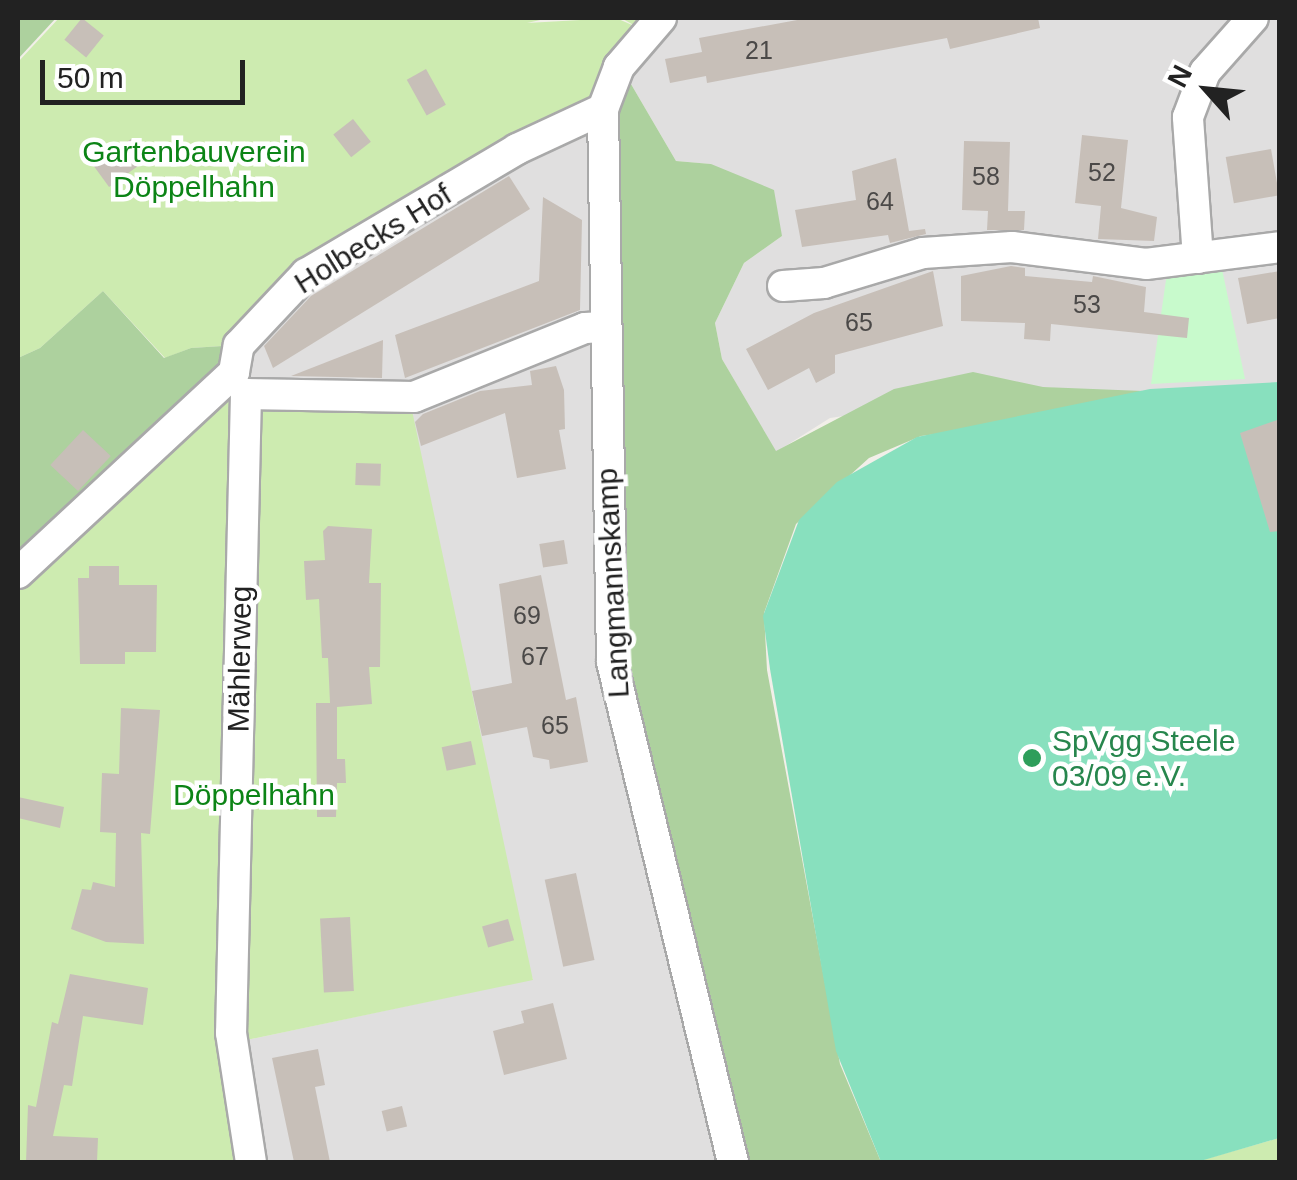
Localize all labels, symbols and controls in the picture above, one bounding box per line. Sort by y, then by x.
house number: 21 [745,35,773,65]
scale bar [45,40,250,102]
north arrow [1157,40,1257,140]
text: N [1161,60,1198,92]
text: 50 m [57,61,124,94]
park label: Gartenbauverein Döppelhahn [82,134,306,204]
house number: 52 [1088,157,1116,187]
house number: 58 [972,161,1000,191]
street label: Holbecks Hof [288,176,458,302]
house number: 64 [866,186,894,216]
house number: 53 [1073,289,1101,319]
house number: 65 [845,307,873,337]
street label: Langmannskamp [589,467,637,699]
street label: Mählerweg [221,585,259,733]
house number: 69 [513,600,541,630]
house number: 67 [521,641,549,671]
house number: 65 [541,710,569,740]
place label: SpVgg Steele 03/09 e.V. [1052,723,1235,794]
marker: SpVgg Steele 03/09 e.V. [1021,747,1043,769]
park label: Döppelhahn [173,777,335,813]

